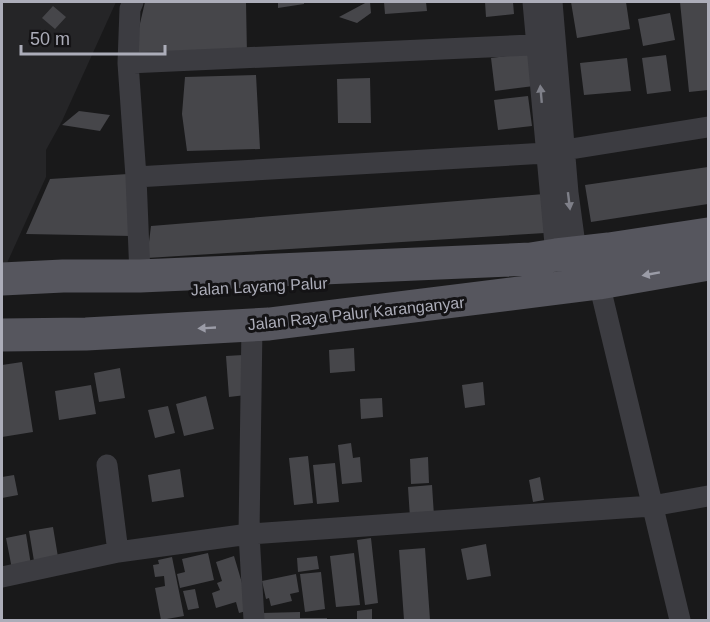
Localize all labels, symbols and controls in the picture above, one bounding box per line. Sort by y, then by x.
scale bar [21,18,165,56]
text: 50 m [30,29,70,49]
one-way arrow [536,85,546,104]
one-way arrow [565,192,574,211]
one-way arrow [641,269,660,278]
street label: Jalan Layang Palur [190,274,329,299]
street label: Jalan Raya Palur Karanganyar [247,294,466,333]
one-way arrow [198,323,217,332]

